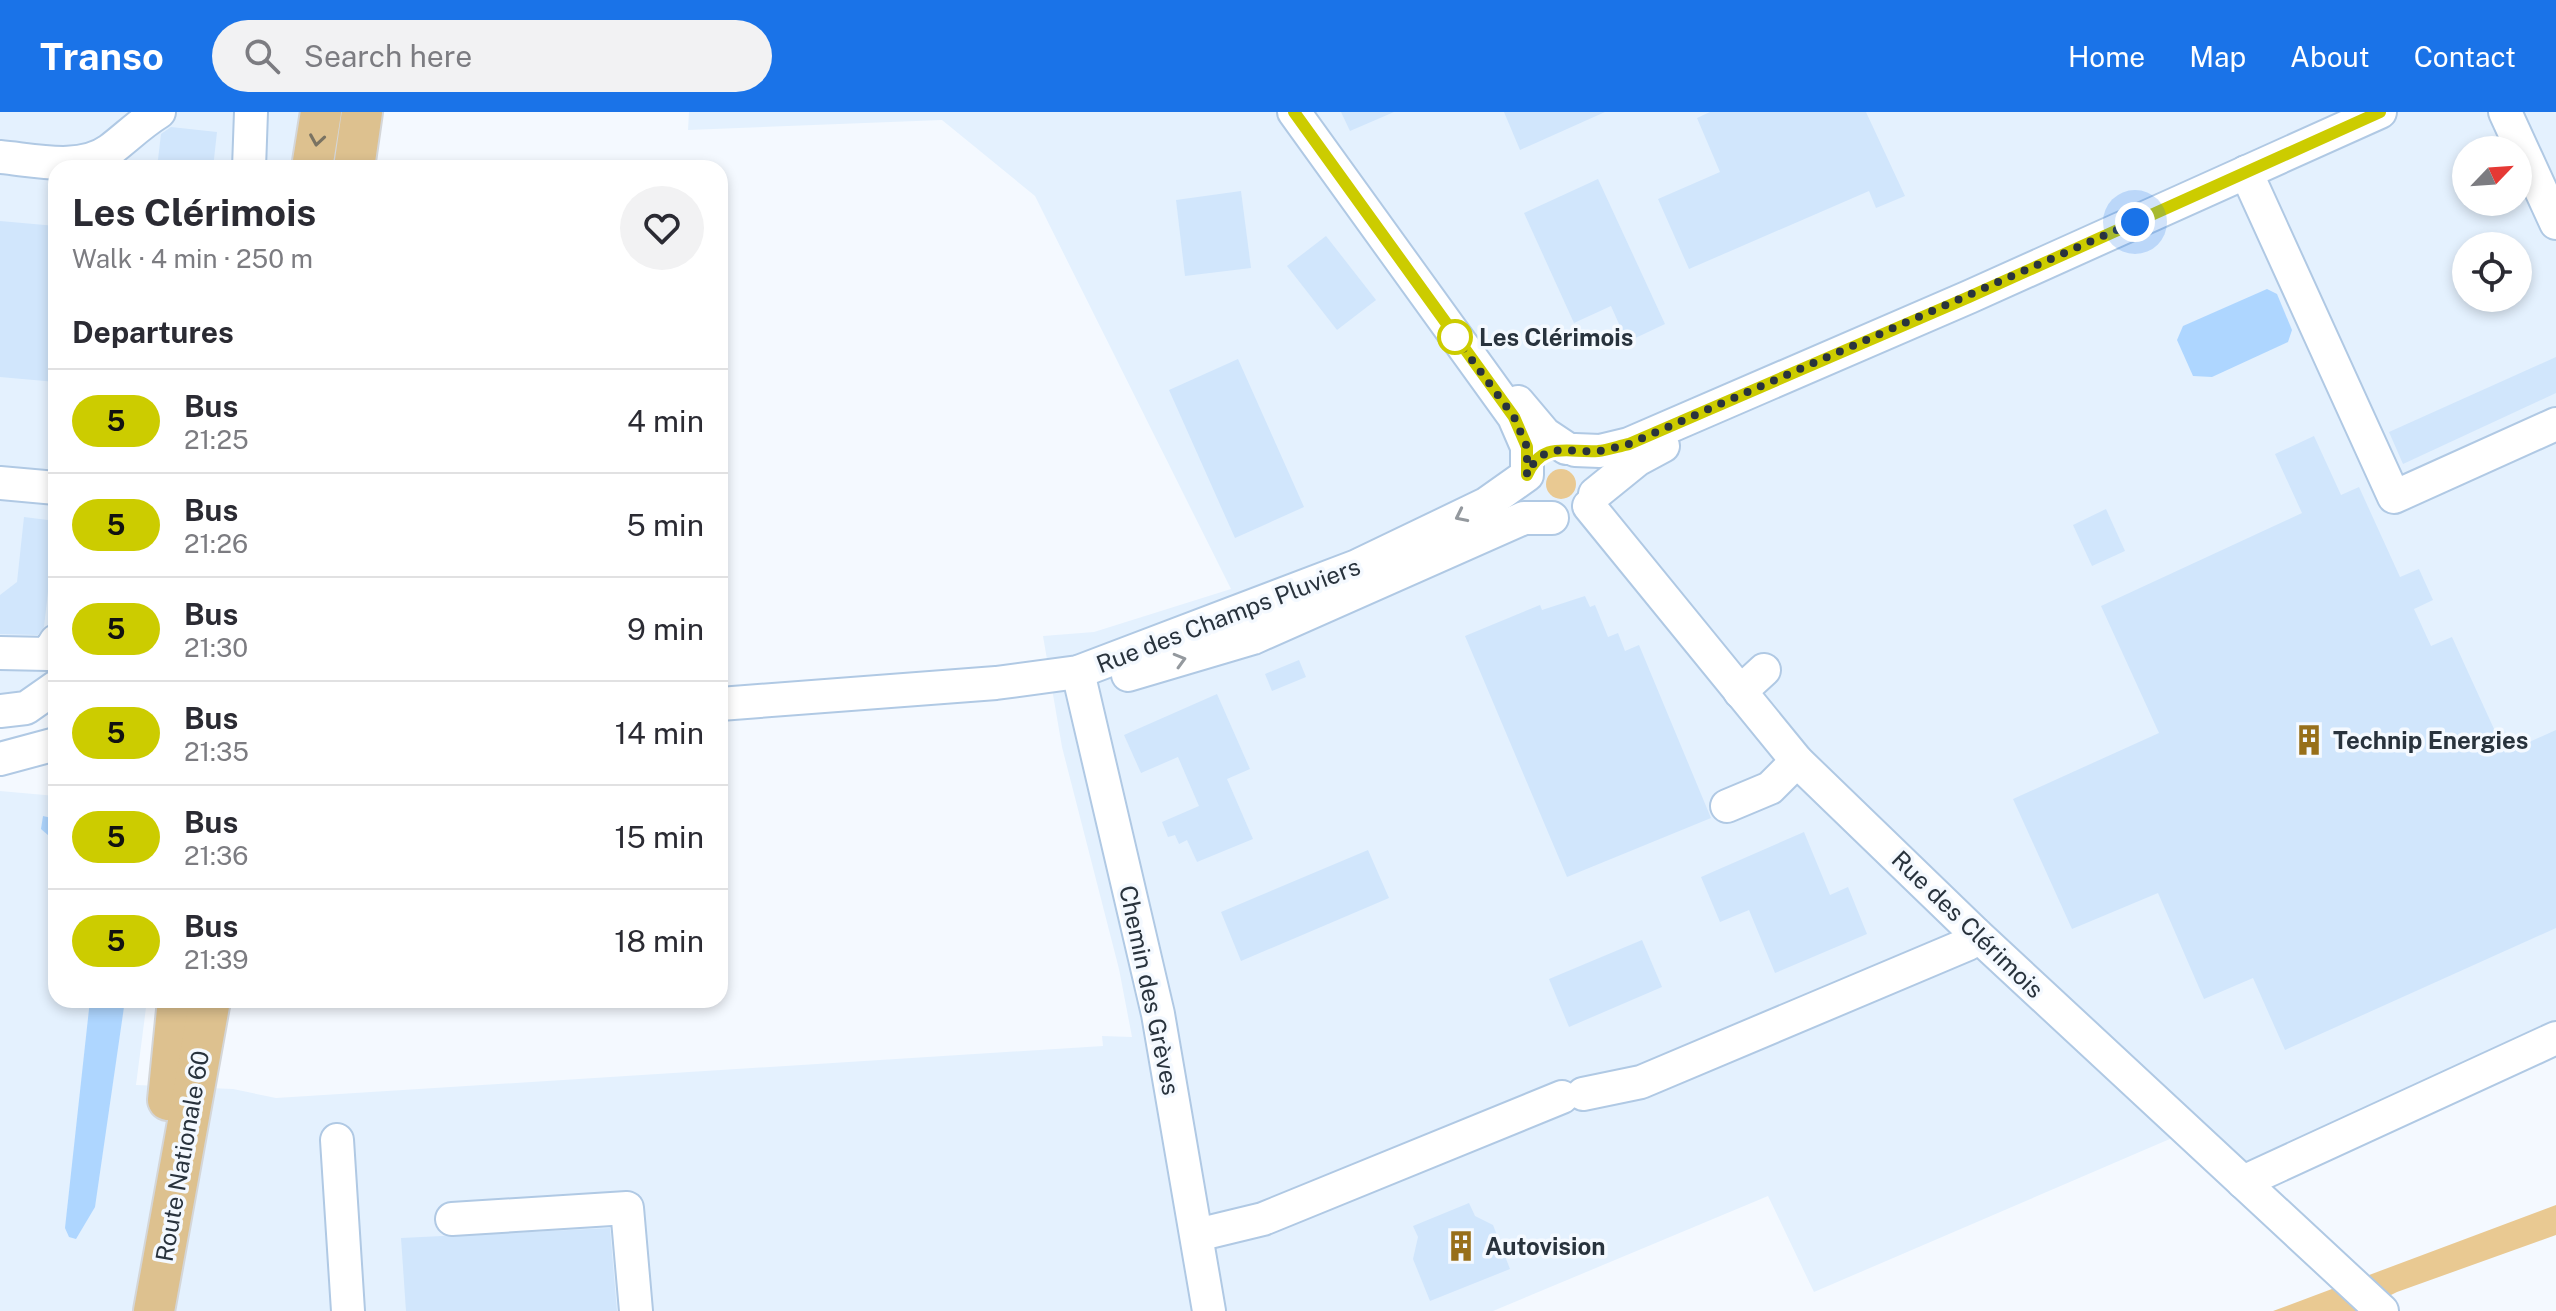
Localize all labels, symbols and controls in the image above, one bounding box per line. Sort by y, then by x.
search box [212,20,772,92]
text: Transo [40,34,164,79]
icon: search [240,34,284,78]
text: Search here [304,38,472,74]
text: Home [2068,40,2145,73]
text: Map [2189,40,2246,73]
text: About [2290,40,2370,73]
text: Contact [2414,40,2516,73]
one-way arrow [309,133,326,147]
north arrow [2452,136,2532,216]
map controls [2452,136,2532,312]
button: heart [620,186,704,270]
text: Les Clérimois [72,190,316,235]
your location [2115,202,2155,242]
button: locate [2452,232,2532,312]
text: Walk · 4 min · 250 m [72,243,313,274]
text: Departures [72,314,234,350]
marker: Les Clérimois [1438,320,1472,354]
place label: Les Clérimois [1479,323,1633,351]
text: Bus [184,388,238,424]
text: 4 min [627,403,704,439]
text: 5 [107,404,125,437]
text: 21:25 [184,424,249,455]
text: Bus [184,492,238,528]
one-way arrow [1455,506,1469,522]
text: 5 min [627,507,704,543]
text: 5 [107,508,125,541]
text: 21:26 [184,528,248,559]
street label: Rue des Champs Pluviers [1092,552,1364,678]
text: Bus [184,596,238,632]
text: 9 min [627,611,704,647]
text: 5 [107,612,125,645]
text: 21:30 [184,632,248,663]
one-way arrow [1173,652,1187,669]
text: Bus [184,700,238,736]
text: 14 min [615,715,704,751]
text: 5 [107,716,125,749]
building icon: Technip Energies [2292,723,2326,757]
place label: Technip Energies [2333,726,2528,754]
text: 21:35 [184,736,249,767]
text: Bus [184,804,238,840]
text: 15 min [614,819,704,855]
text: 5 [107,820,125,853]
text: 21:36 [184,840,248,871]
street label: Rue des Clérimois [1887,845,2049,1003]
street label: Chemin des Grèves [1114,883,1186,1097]
text: Bus [184,908,238,944]
text: 18 min [614,923,704,959]
text: 5 [107,924,125,957]
text: 21:39 [184,944,248,975]
street label: Route Nationale 60 [150,1048,214,1264]
building icon: Autovision [1444,1229,1478,1263]
place label: Autovision [1485,1232,1605,1260]

